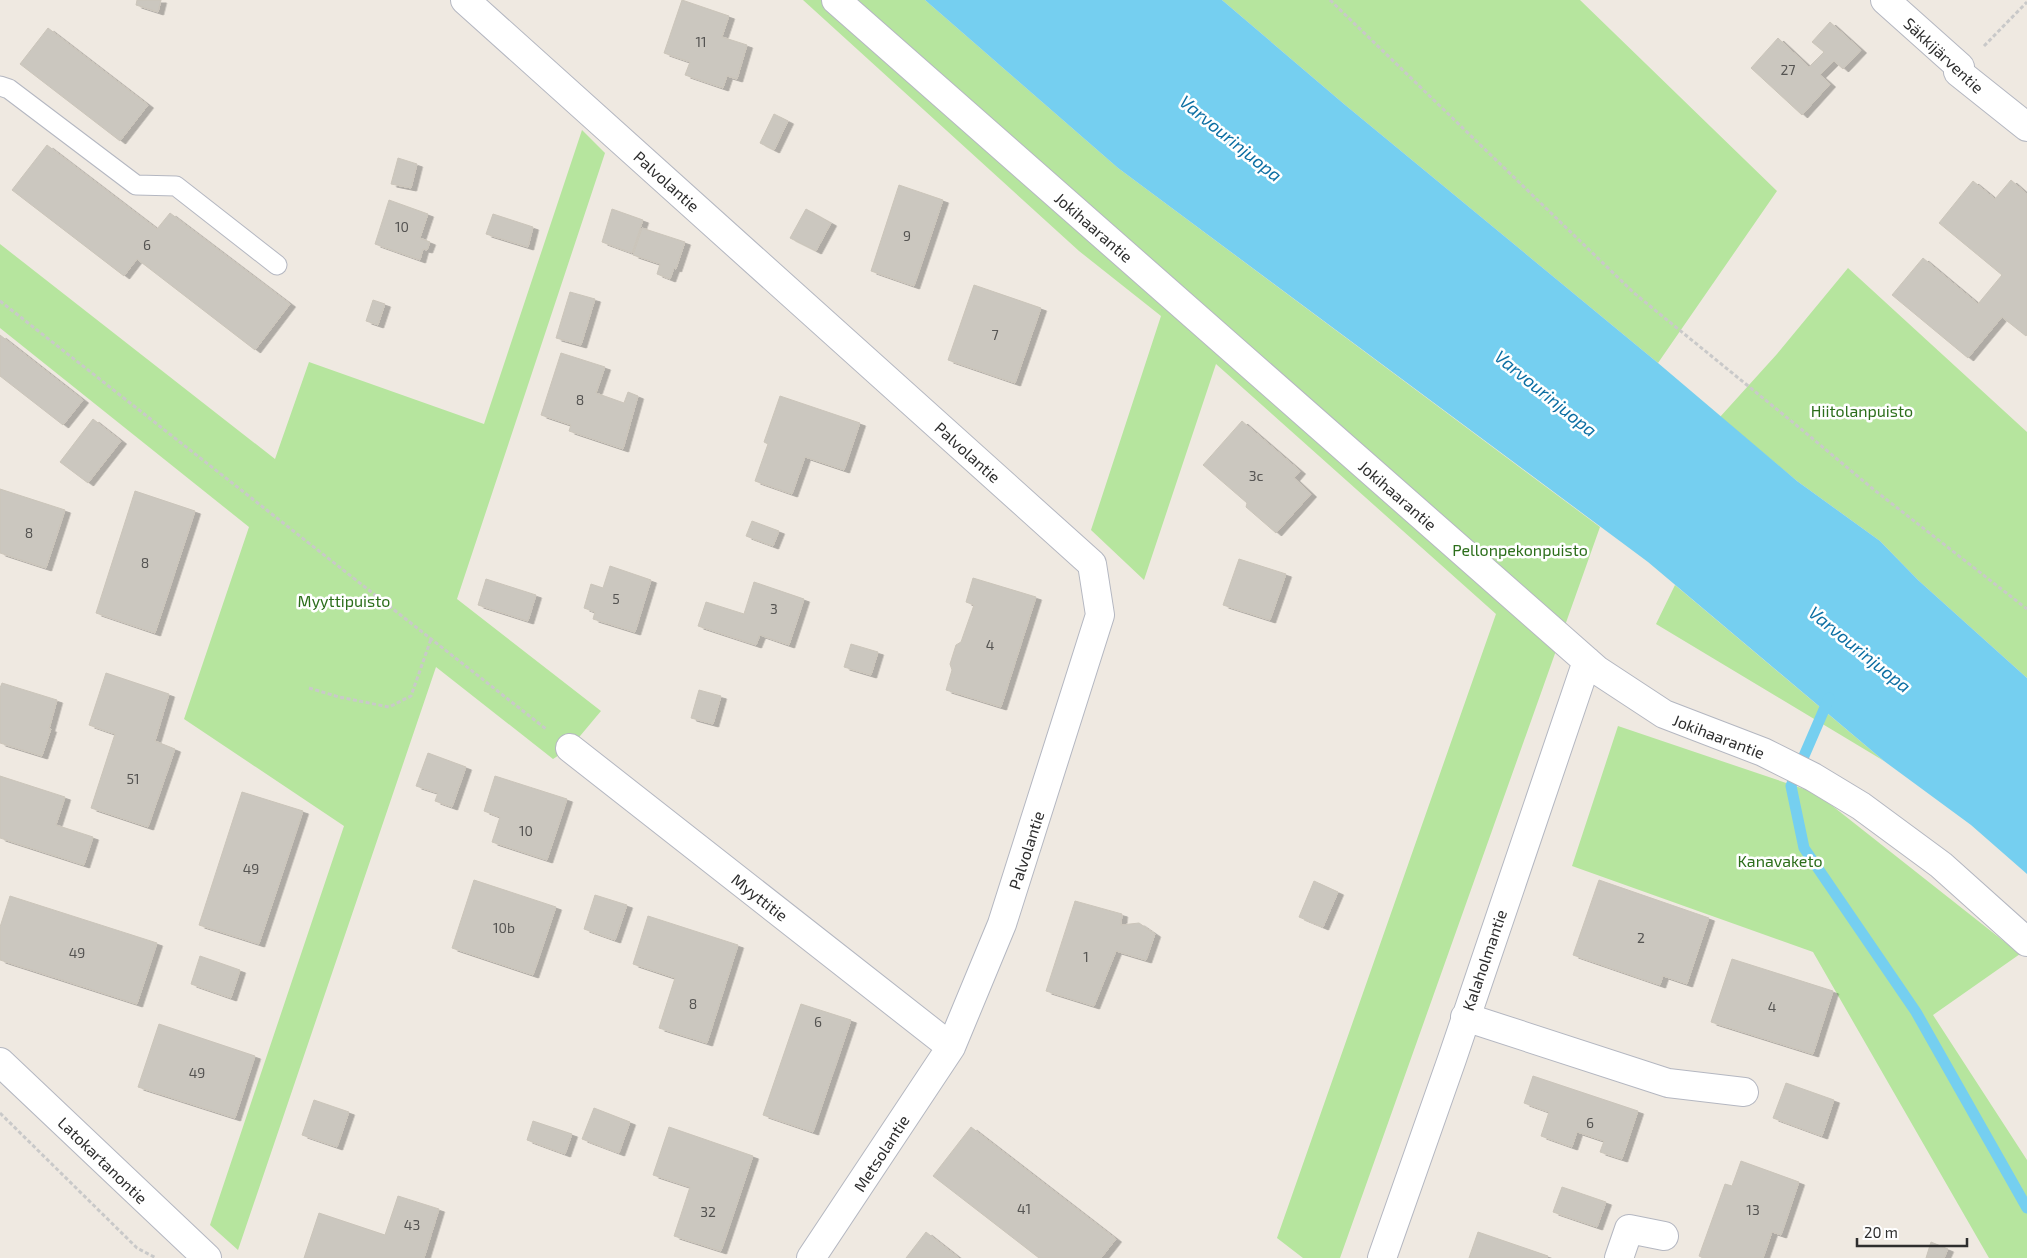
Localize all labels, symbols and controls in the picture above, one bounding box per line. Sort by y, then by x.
street label: Säkkijärventie [1899,13,1988,98]
house number: 11 [695,33,707,50]
house number: 27 [1780,61,1796,78]
water label: Varvourinjuopa [1175,90,1287,186]
street label: Palvolantie [630,147,704,215]
street label: Jokihaarantie [1051,188,1137,266]
house number: 10 [395,218,409,235]
house number: 9 [903,227,911,244]
house number: 6 [143,236,151,253]
house number: 7 [991,326,999,343]
water label: Varvourinjuopa [1490,345,1602,441]
house number: 8 [576,391,584,408]
park label: Hiitolanpuisto [1811,401,1913,420]
street label: Palvolantie [931,418,1005,486]
street label: Jokihaarantie [1355,456,1441,534]
house number: 3c [1249,467,1263,484]
house number: 8 [25,524,33,541]
park label: Pellonpekonpuisto [1452,540,1588,559]
house number: 8 [141,554,149,571]
house number: 5 [612,590,620,607]
park label: Myyttipuisto [298,591,390,610]
house number: 3 [770,600,778,617]
water label: Varvourinjuopa [1804,601,1916,697]
house number: 4 [986,636,994,653]
street label: Jokihaarantie [1670,710,1768,762]
house number: 51 [126,770,140,787]
street label: Palvolantie [1004,808,1048,892]
house number: 10 [519,822,533,839]
park label: Kanavaketo [1737,851,1823,870]
house number: 49 [243,860,259,877]
street label: Myyttitie [728,869,792,925]
street label: Kalaholmantie [1458,907,1510,1013]
house number: 10b [493,919,515,936]
house number: 2 [1637,929,1645,946]
house number: 49 [69,944,85,961]
house number: 1 [1083,948,1089,965]
house number: 8 [689,995,697,1012]
house number: 4 [1768,998,1776,1015]
house number: 6 [814,1013,822,1030]
house number: 49 [189,1064,205,1081]
street label: Metsolantie [849,1111,913,1195]
street label: Latokartanontie [54,1113,152,1207]
house number: 6 [1586,1114,1594,1131]
house number: 41 [1017,1200,1031,1217]
house number: 13 [1746,1201,1760,1218]
house number: 32 [700,1203,716,1220]
house number: 43 [404,1216,420,1233]
scale bar [1857,1216,1967,1248]
text: 20 m [1864,1223,1898,1241]

